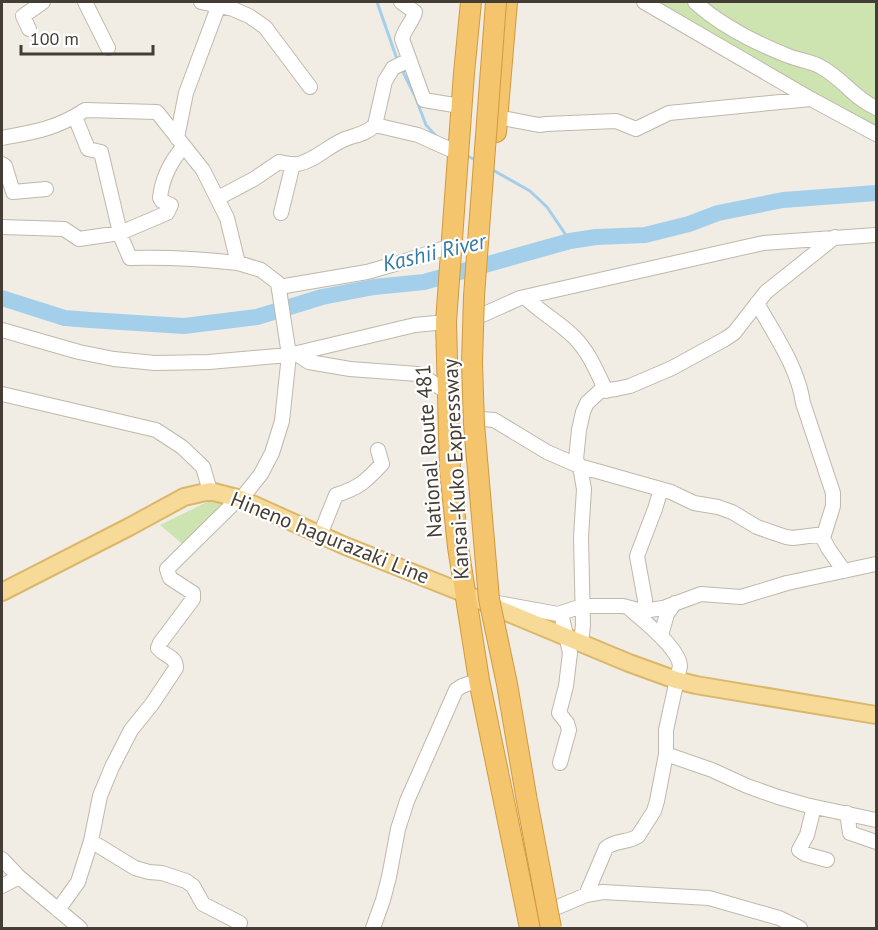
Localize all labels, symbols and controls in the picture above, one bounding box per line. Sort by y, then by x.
scale bar [21,18,153,56]
text: 100 m [30,27,79,50]
water label: Kashii River [380,226,490,277]
street label: Kansai-Kuko Expressway [436,358,475,580]
street label: National Route 481 [409,363,448,539]
street label: Hineno hagurazaki Line [227,485,434,590]

